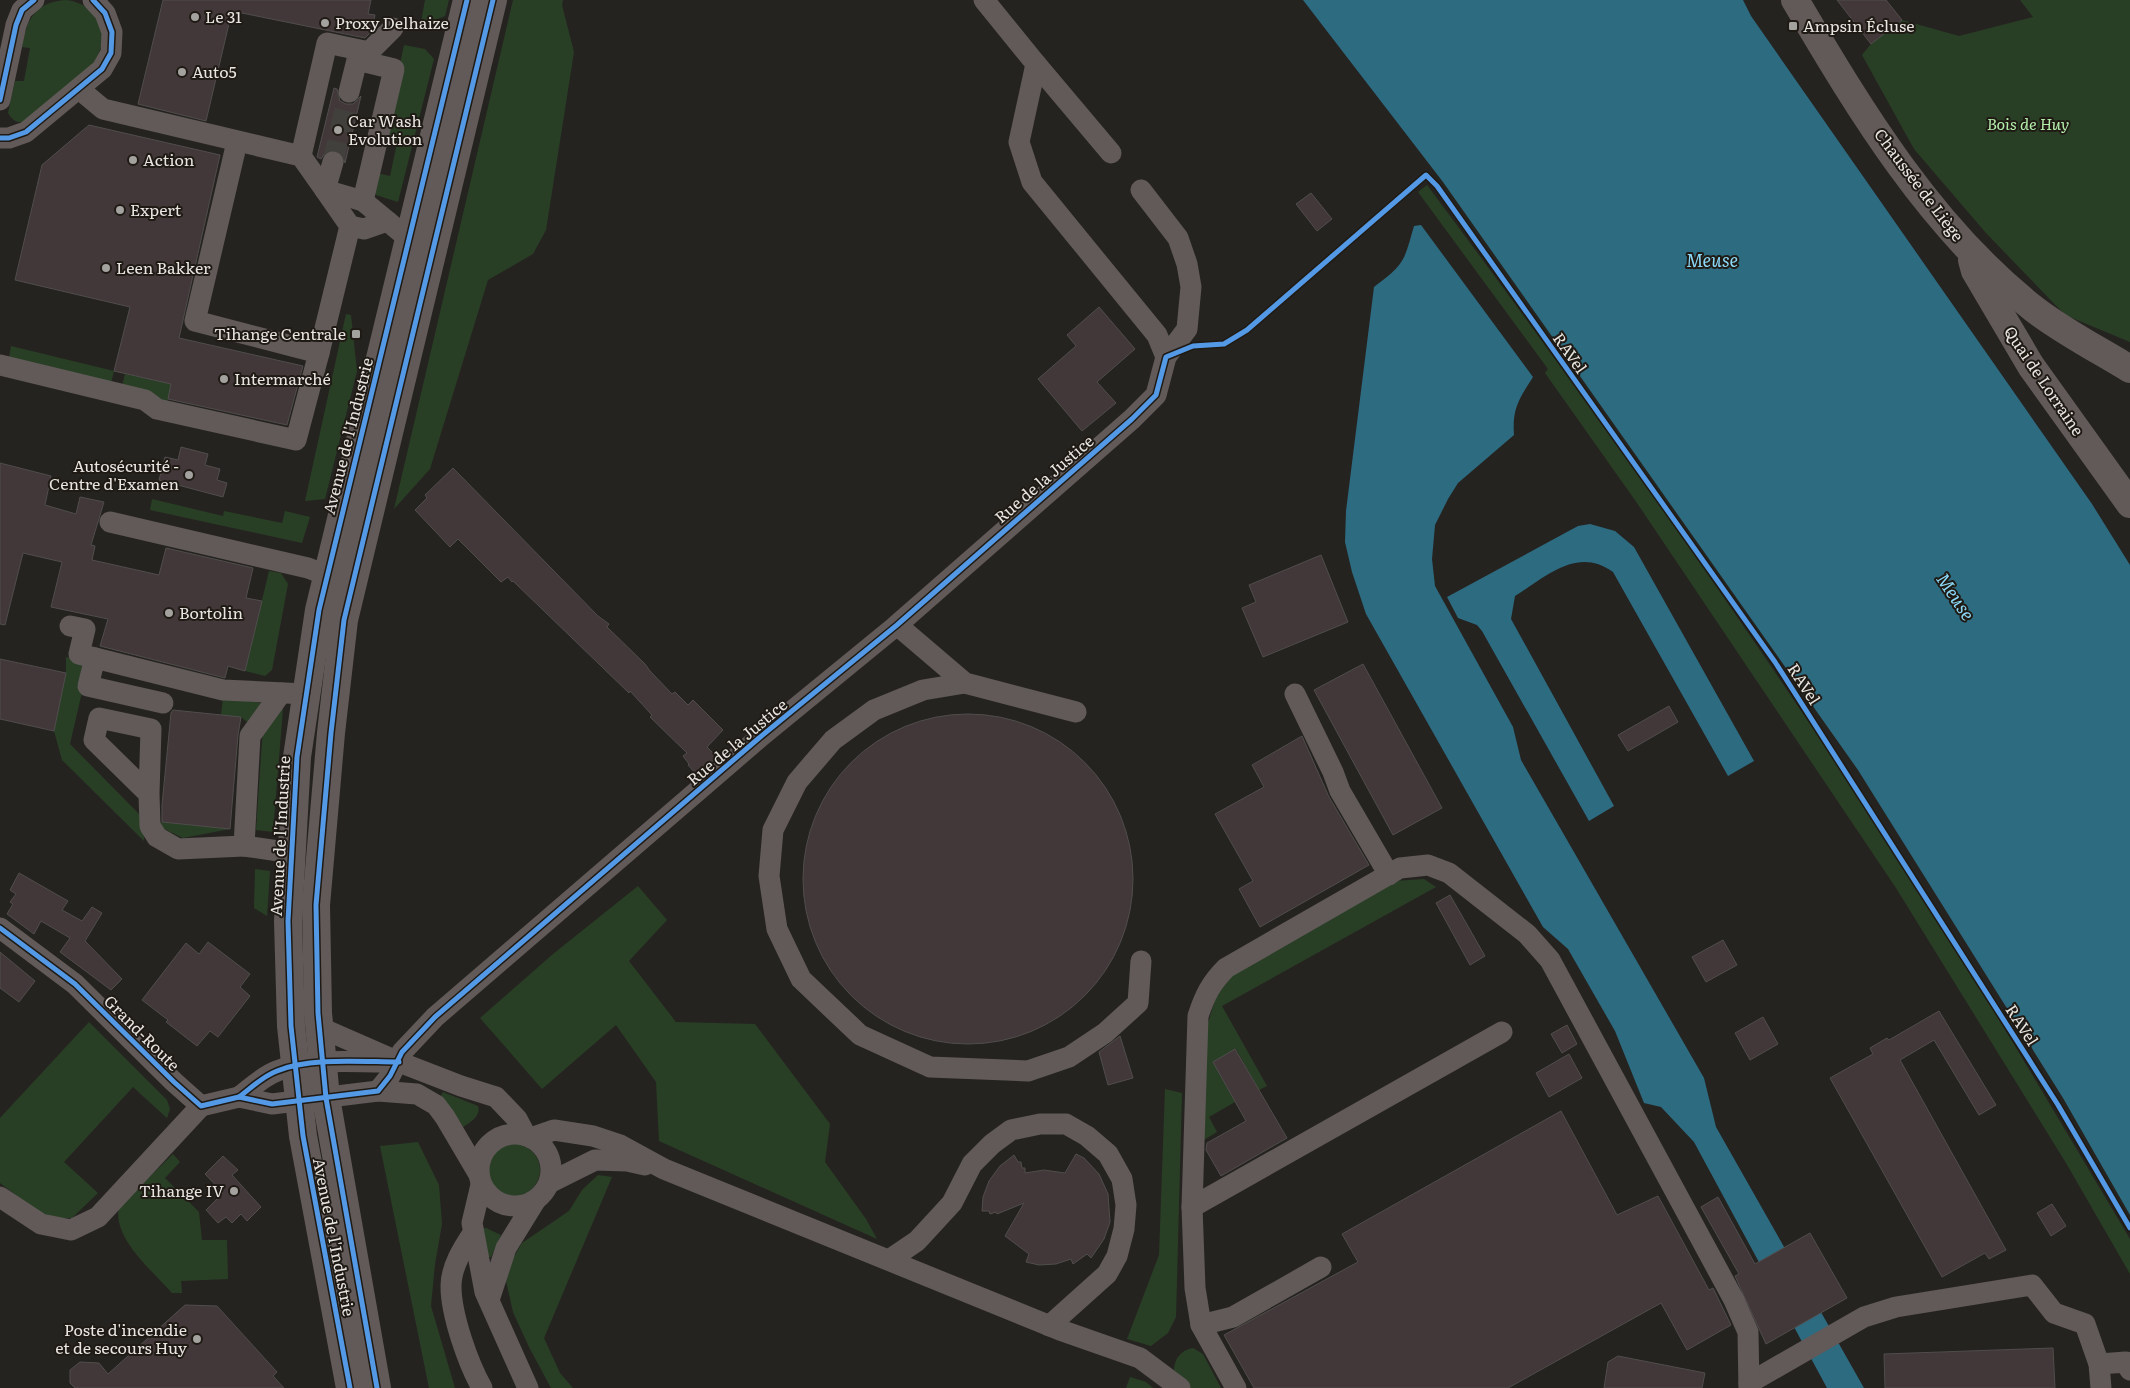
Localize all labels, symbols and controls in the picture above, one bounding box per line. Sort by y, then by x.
place label: Le 31 [205,4,242,28]
place label: Proxy Delhaize [335,10,449,34]
marker: Le 31 [189,11,201,23]
place label: Ampsin Écluse [1803,13,1915,37]
marker: Proxy Delhaize [319,17,331,29]
marker: Ampsin Écluse [1787,20,1799,32]
place label: Auto5 [192,59,237,83]
marker: Auto5 [176,66,188,78]
place label: Car Wash Evolution [348,108,423,150]
park label: Bois de Huy [1987,111,2069,135]
street label: Chaussée de Liège [1869,123,1970,246]
marker: Car Wash Evolution [332,124,344,136]
place label: Action [143,147,195,171]
marker: Action [127,154,139,166]
place label: Expert [130,197,182,221]
marker: Expert [114,204,126,216]
water label: Meuse [1686,246,1738,273]
place label: Leen Bakker [116,255,211,279]
marker: Leen Bakker [100,262,112,274]
place label: Tihange Centrale [214,321,346,345]
street label: Quai de Lorraine [1999,321,2091,440]
street label: RAVel [1548,327,1594,378]
marker: Tihange Centrale [350,328,362,340]
street label: Avenue de l'Industrie [316,355,378,517]
place label: Intermarché [234,366,331,390]
marker: Intermarché [218,373,230,385]
street label: Rue de la Justice [988,428,1098,528]
place label: Autosécurité - Centre d'Examen [49,453,179,495]
marker: Autosécurité - Centre d'Examen [183,469,195,481]
water label: Meuse [1930,567,1982,625]
place label: Bortolin [179,600,244,624]
marker: Bortolin [163,607,175,619]
street label: RAVel [1782,658,1827,709]
street label: Rue de la Justice [681,692,792,790]
street label: Avenue de l'Industrie [263,755,295,917]
street label: Grand-Route [99,989,186,1076]
street label: RAVel [2000,999,2045,1050]
street label: Avenue de l'Industrie [308,1156,362,1318]
place label: Tihange IV [139,1178,224,1202]
marker: Tihange IV [228,1185,240,1197]
place label: Poste d'incendie et de secours Huy [55,1317,188,1359]
marker: Poste d'incendie et de secours Huy [191,1333,203,1345]

